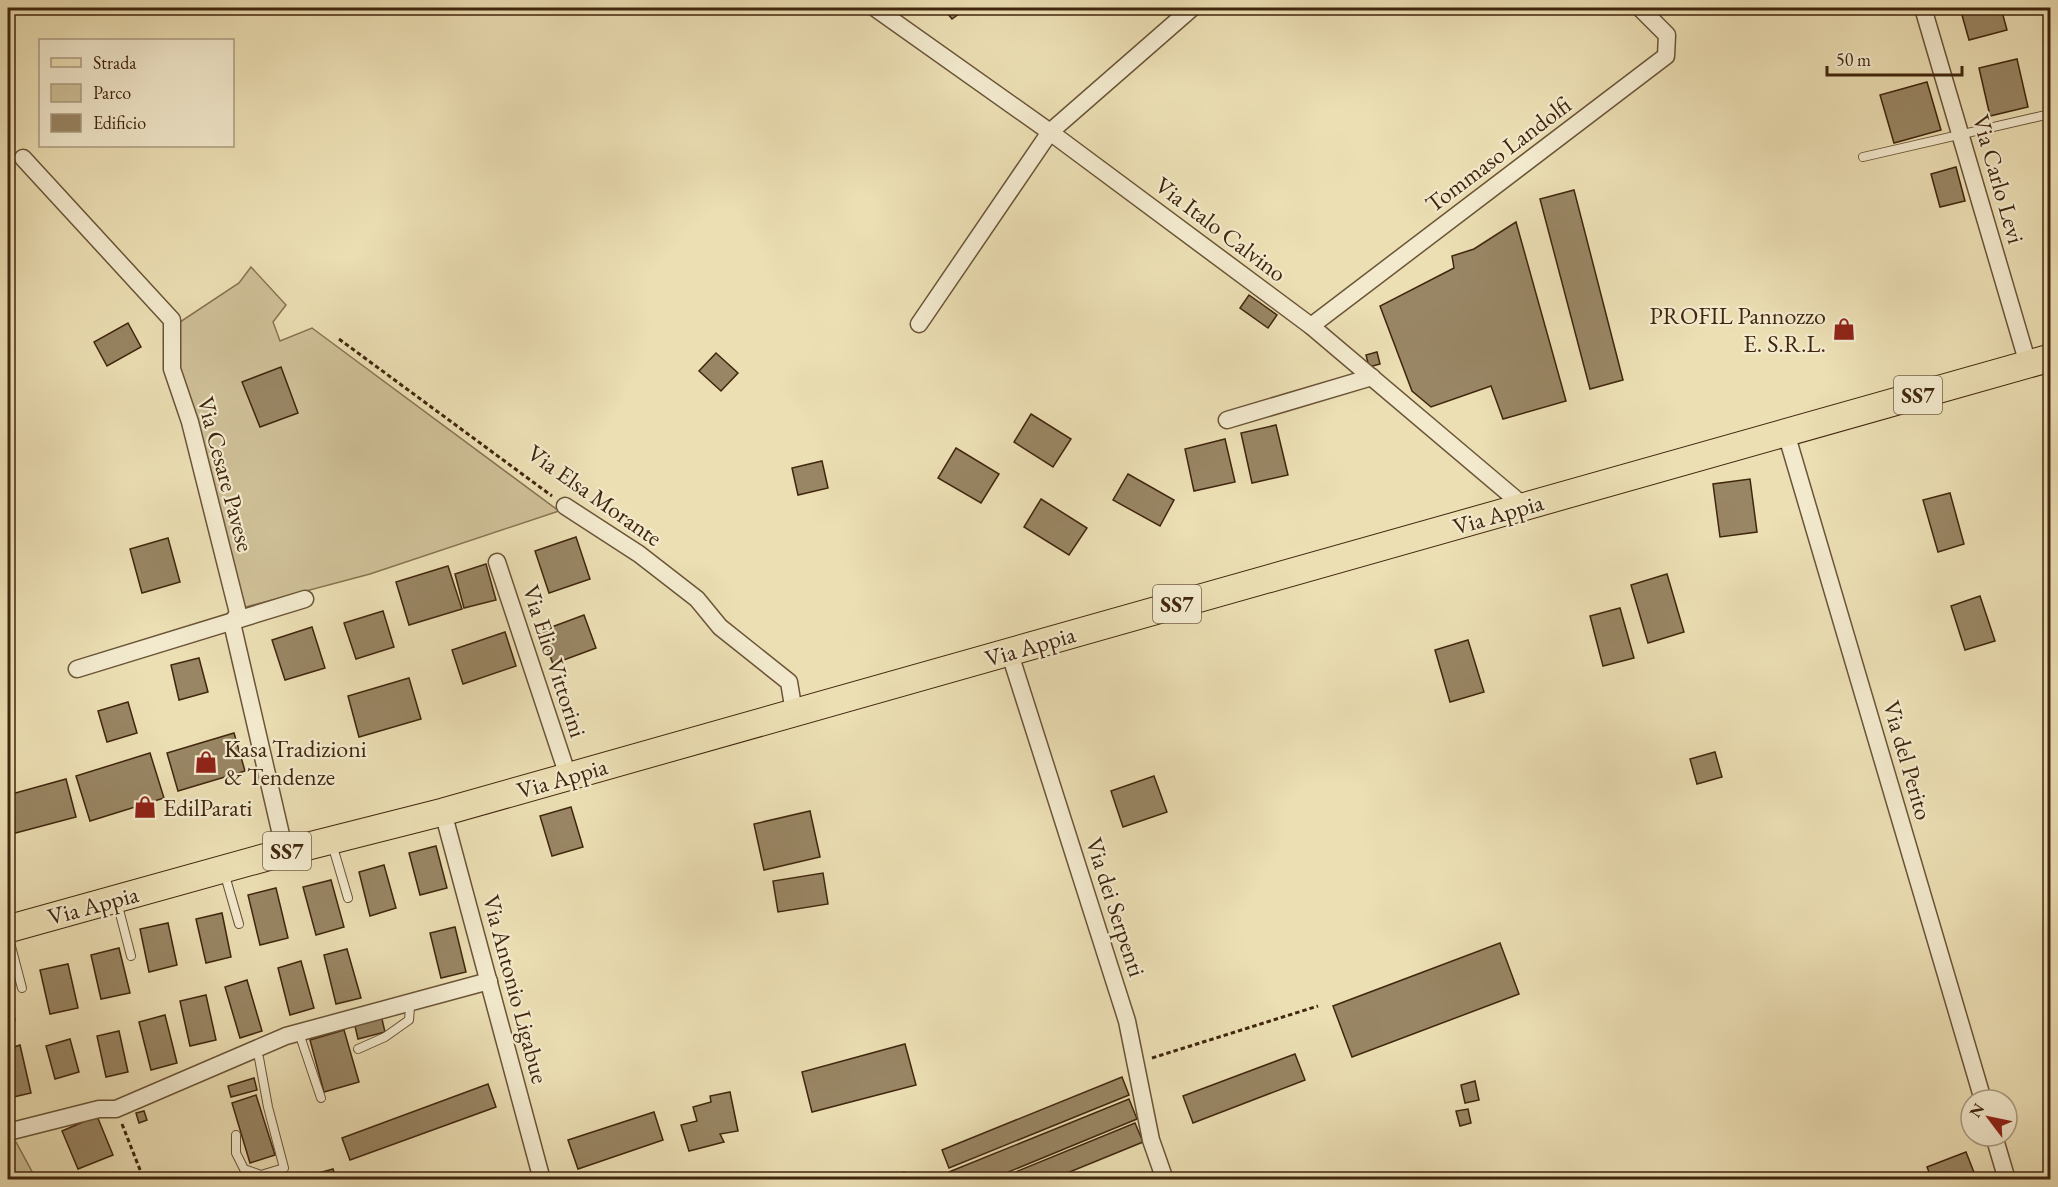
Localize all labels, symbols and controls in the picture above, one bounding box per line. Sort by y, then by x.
legend [39,39,234,147]
scale bar [1827,39,1962,77]
text: 50 m [1836,48,1871,71]
text: Strada [93,51,137,74]
text: Parco [93,81,131,104]
street label: Tommaso Landolfi [1419,89,1577,219]
text: Edificio [93,111,146,134]
street label: Via Carlo Levi [1966,111,2032,247]
street label: Via Italo Calvino [1149,169,1293,289]
place label: PROFIL Pannozzo E. S.R.L. [1650,300,1826,359]
shop icon: PROFIL Pannozzo E. S.R.L. [1831,316,1857,342]
road number: SS7 [1894,376,1942,414]
street label: Via Cesare Pavese [190,393,262,555]
street label: Via Elsa Morante [522,437,668,553]
street label: Via Appia [1449,486,1547,542]
street label: Via Elio Vittorini [516,581,594,741]
road number: SS7 [1153,585,1201,623]
street label: Via Appia [981,618,1079,674]
street label: Via del Perito [1876,697,1940,823]
place label: Kasa Tradizioni & Tendenze [224,733,367,792]
shop icon: Kasa Tradizioni & Tendenze [193,749,219,775]
street label: Via Appia [513,750,611,806]
place label: EdilParati [163,792,252,823]
shop icon: EdilParati [132,794,158,820]
road number: SS7 [263,832,311,870]
street label: Via dei Serpenti [1079,833,1153,981]
street label: Via Appia [44,878,142,932]
street label: Via Antonio Ligabue [476,891,556,1087]
north arrow [1959,1088,2019,1148]
text: N [1964,1099,1989,1121]

